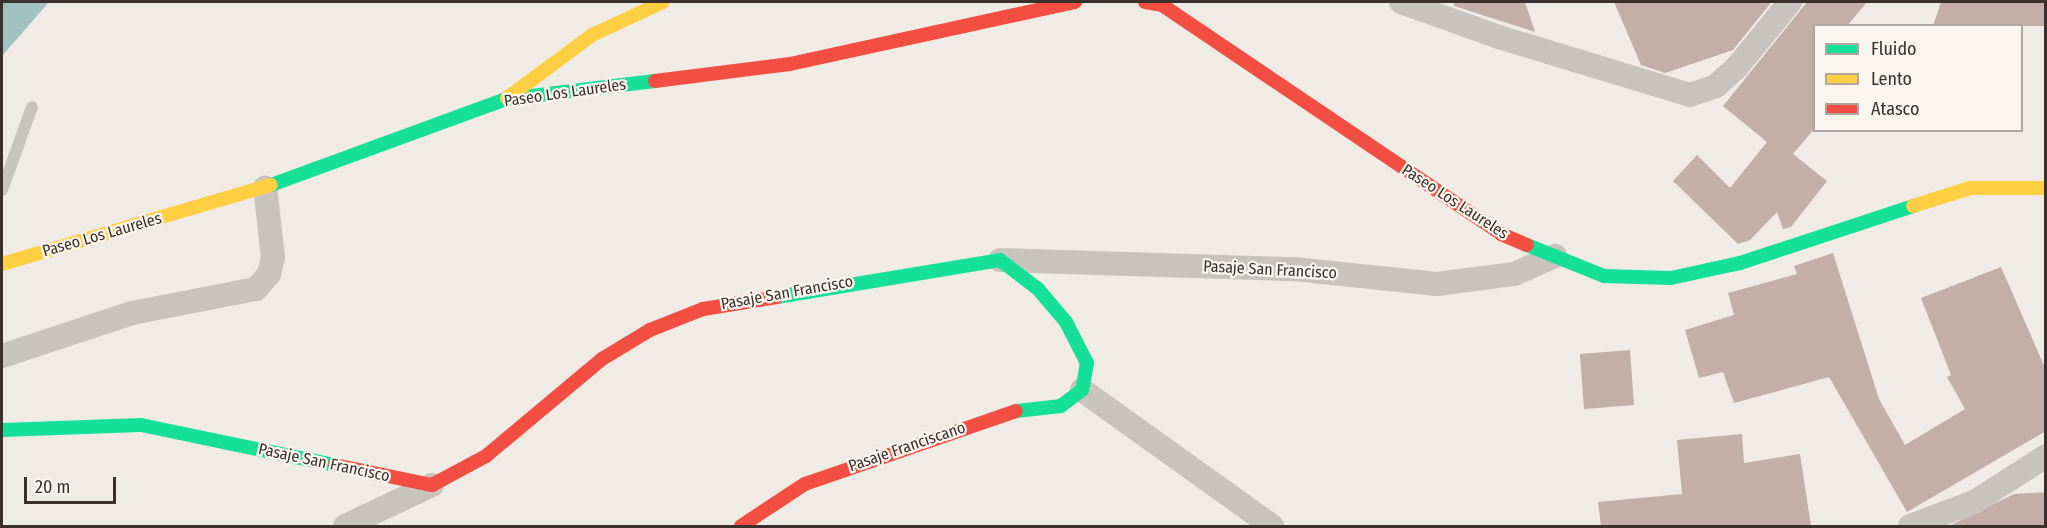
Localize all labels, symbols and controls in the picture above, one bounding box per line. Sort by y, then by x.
legend [1813,24,2023,132]
text: Fluido [1871,38,1917,60]
text: Lento [1871,68,1912,90]
street label: Paseo Los Laureles [503,75,627,111]
text: Atasco [1871,98,1919,120]
street label: Paseo Los Laureles [1398,160,1512,244]
street label: Paseo Los Laureles [40,209,164,261]
street label: Pasaje San Francisco [1203,257,1337,283]
street label: Pasaje San Francisco [719,272,855,314]
street label: Pasaje Franciscano [846,418,968,476]
street label: Pasaje San Francisco [257,440,391,486]
scale bar [27,465,118,503]
text: 20 m [35,476,70,498]

